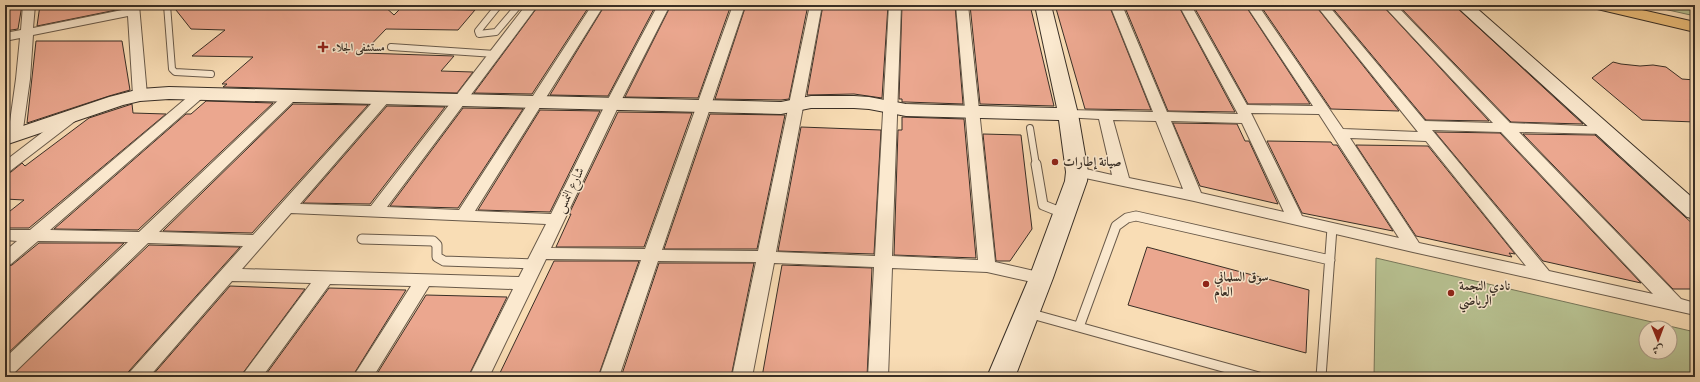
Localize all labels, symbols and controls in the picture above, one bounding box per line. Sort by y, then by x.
marker: مستشفى الجلاء [317,41,329,53]
place label: مستشفى الجلاء [332,41,385,56]
place label: صيانة إطارات [1063,154,1122,170]
marker: صيانة إطارات [1050,157,1060,167]
street label: شارع النمس [552,165,591,217]
place label: سوق السلماني العام [1213,269,1269,303]
place label: نادي النجمة الرياضي [1459,278,1511,313]
marker: سوق السلماني العام [1201,279,1211,289]
marker: نادي النجمة الرياضي [1446,288,1456,298]
north arrow [1638,320,1678,360]
text: ش [1653,343,1664,356]

